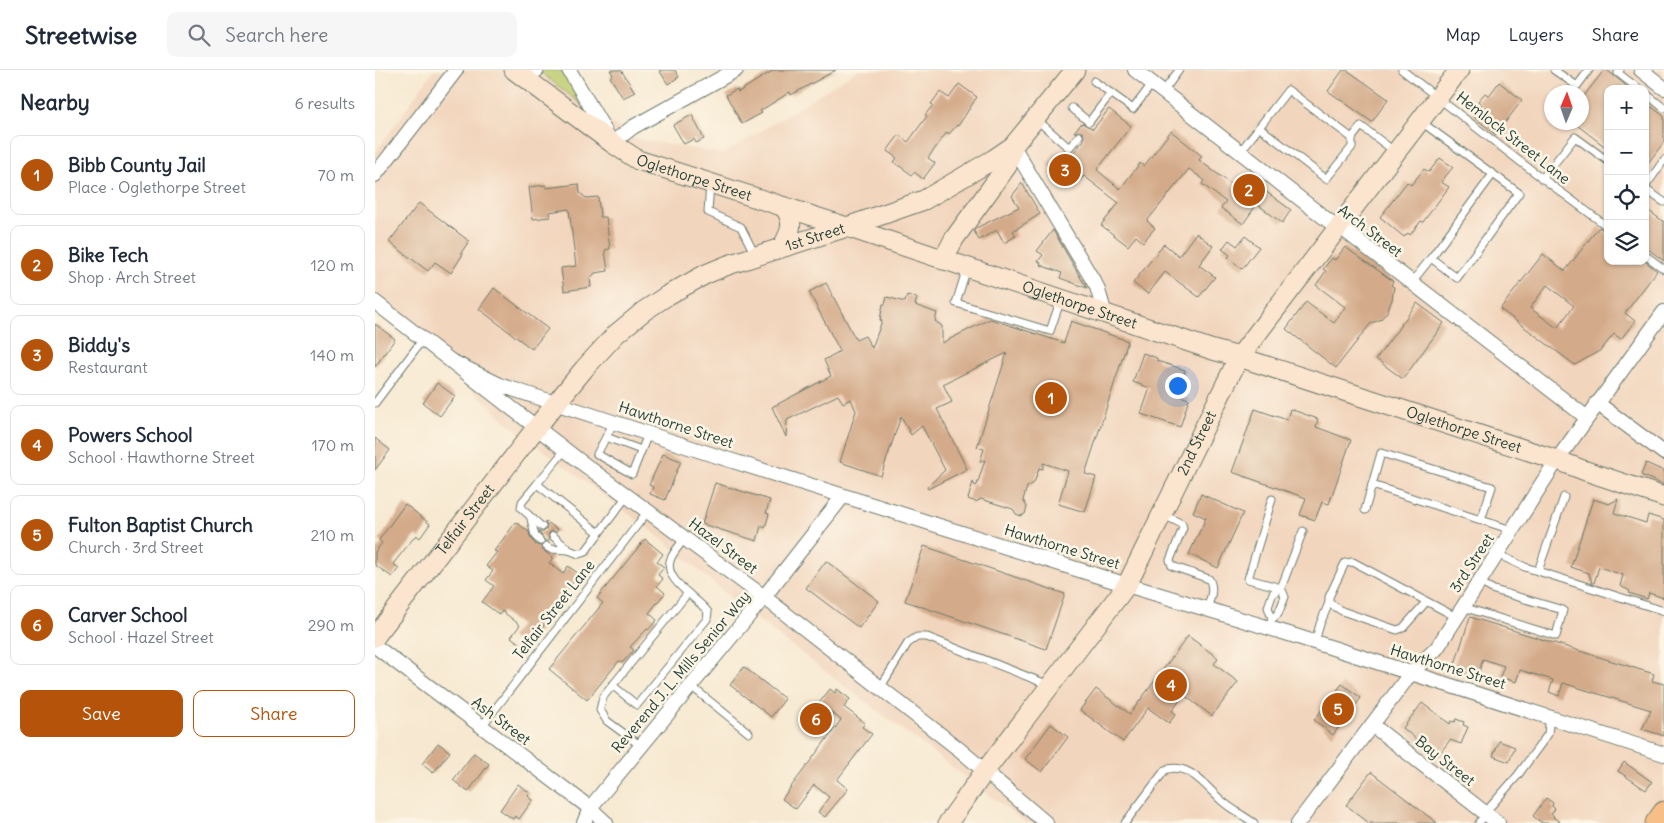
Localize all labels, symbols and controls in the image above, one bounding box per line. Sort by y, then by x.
search box [167,12,517,57]
text: Streetwise [25,20,137,50]
icon: search [185,21,213,49]
text: Search here [225,23,328,47]
text: Map [1445,23,1480,46]
text: Layers [1508,23,1564,46]
text: Share [1592,23,1639,46]
north arrow [1544,85,1589,130]
map controls [1604,85,1649,265]
button: + [1604,85,1649,130]
street label: Hemlock Street Lane [1452,87,1574,188]
text: Nearby [20,89,90,116]
text: 6 results [294,93,355,113]
button: − [1604,130,1649,175]
street label: Oglethorpe Street [634,150,754,205]
pin: 3 [1049,151,1081,189]
text: Bibb County Jail [68,153,206,177]
text: 1 [34,165,40,185]
text: 70 m [318,165,354,185]
pin: 2 [1233,171,1265,209]
button: locate [1604,175,1649,220]
text: Place · Oglethorpe Street [68,177,246,197]
street label: Arch Street [1334,200,1406,261]
street label: 1st Street [783,218,847,255]
button: layers [1604,220,1649,265]
text: Bike Tech [68,243,148,267]
text: 2 [33,255,41,275]
text: 120 m [311,255,354,275]
text: Shop · Arch Street [68,267,196,287]
street label: Oglethorpe Street [1020,277,1140,333]
text: Biddy's [68,333,130,357]
text: 3 [32,345,42,365]
text: 140 m [310,345,354,365]
text: Restaurant [68,357,148,377]
your location [1165,373,1191,399]
pin: 1 [1035,379,1067,417]
street label: Hawthorne Street [616,397,736,452]
street label: Oglethorpe Street [1404,402,1524,457]
street label: 2nd Street [1172,407,1220,478]
text: Powers School [68,423,193,447]
text: 4 [32,435,42,455]
text: 170 m [311,435,354,455]
text: School · Hawthorne Street [68,447,255,467]
street label: Telfair Street [432,480,498,559]
text: Fulton Baptist Church [68,513,253,537]
street label: Hazel Street [685,514,761,578]
street label: Hawthorne Street [1002,520,1122,573]
text: 5 [32,525,42,545]
text: 210 m [311,525,354,545]
street label: 3rd Street [1445,529,1498,596]
text: Church · 3rd Street [68,537,203,557]
street label: Telfair Street Lane [509,556,599,663]
street label: Reverend J. L. Mills Senior Way [607,587,754,757]
text: Carver School [68,603,188,627]
text: 6 [32,615,42,635]
text: 290 m [308,615,354,635]
text: School · Hazel Street [68,627,214,647]
street label: Hawthorne Street [1388,640,1508,693]
pin: 4 [1155,666,1187,704]
button: Save [20,690,183,737]
button: Share [193,690,355,737]
pin: 5 [1322,690,1354,728]
street label: Ash Street [468,692,534,749]
pin: 6 [800,700,832,738]
street label: Bay Street [1412,731,1479,790]

